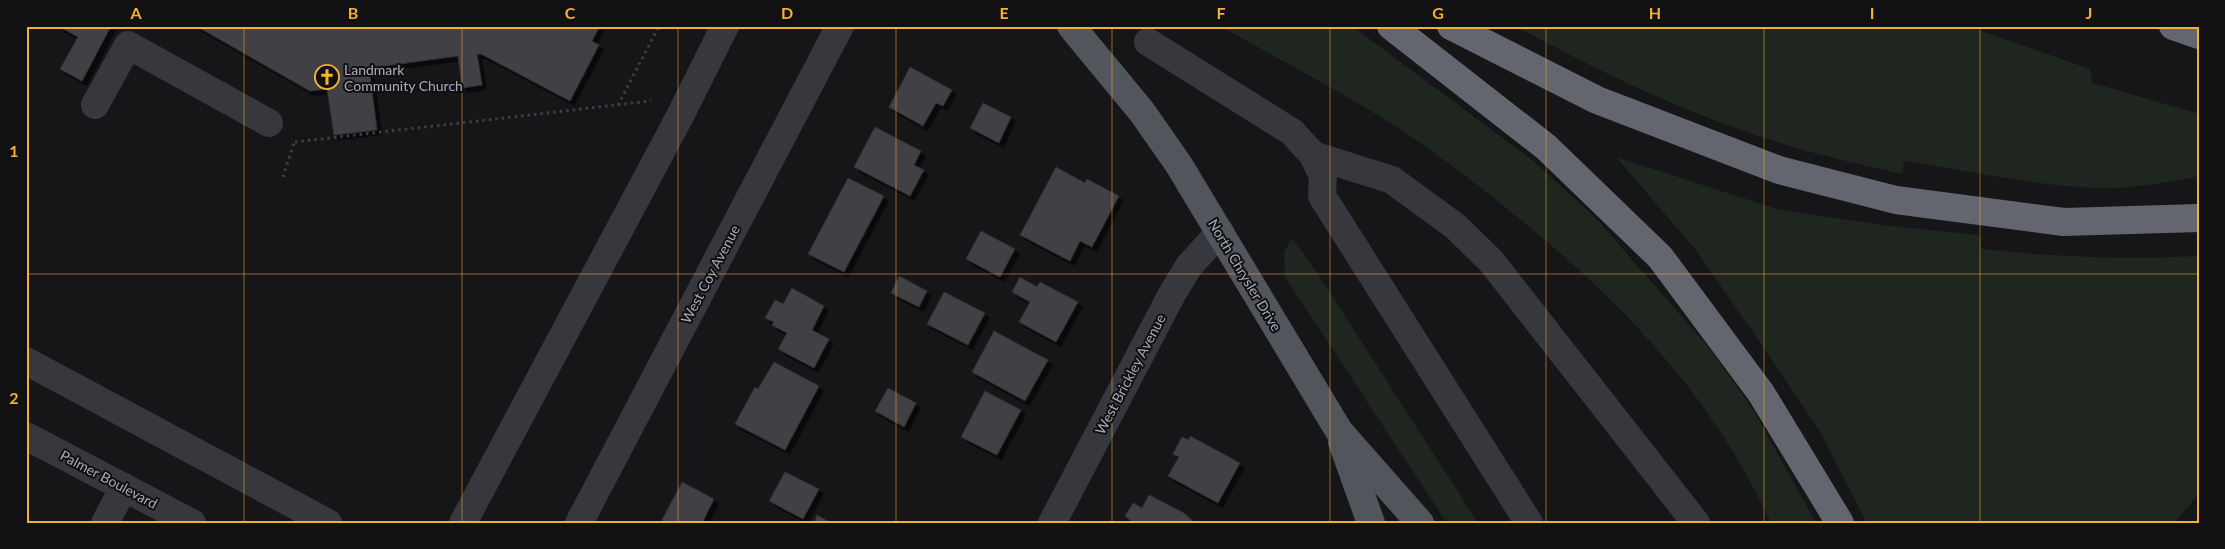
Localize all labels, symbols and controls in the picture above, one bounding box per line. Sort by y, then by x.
text: A [129,3,142,22]
text: B [348,3,358,22]
text: C [565,3,576,22]
text: D [781,3,793,22]
text: E [999,3,1009,22]
text: F [1216,3,1226,22]
text: G [1432,3,1444,22]
text: H [1649,3,1661,22]
text: I [1870,3,1874,22]
text: J [2086,3,2092,22]
place label: Landmark Community Church [344,61,463,94]
church icon: Landmark Community Church [314,64,340,90]
text: 1 [9,141,19,160]
street label: North Chrysler Drive [1205,216,1285,334]
street label: West Coy Avenue [677,222,743,326]
street label: West Brickley Avenue [1091,311,1169,437]
text: 2 [9,388,19,407]
street label: Palmer Boulevard [57,446,161,512]

